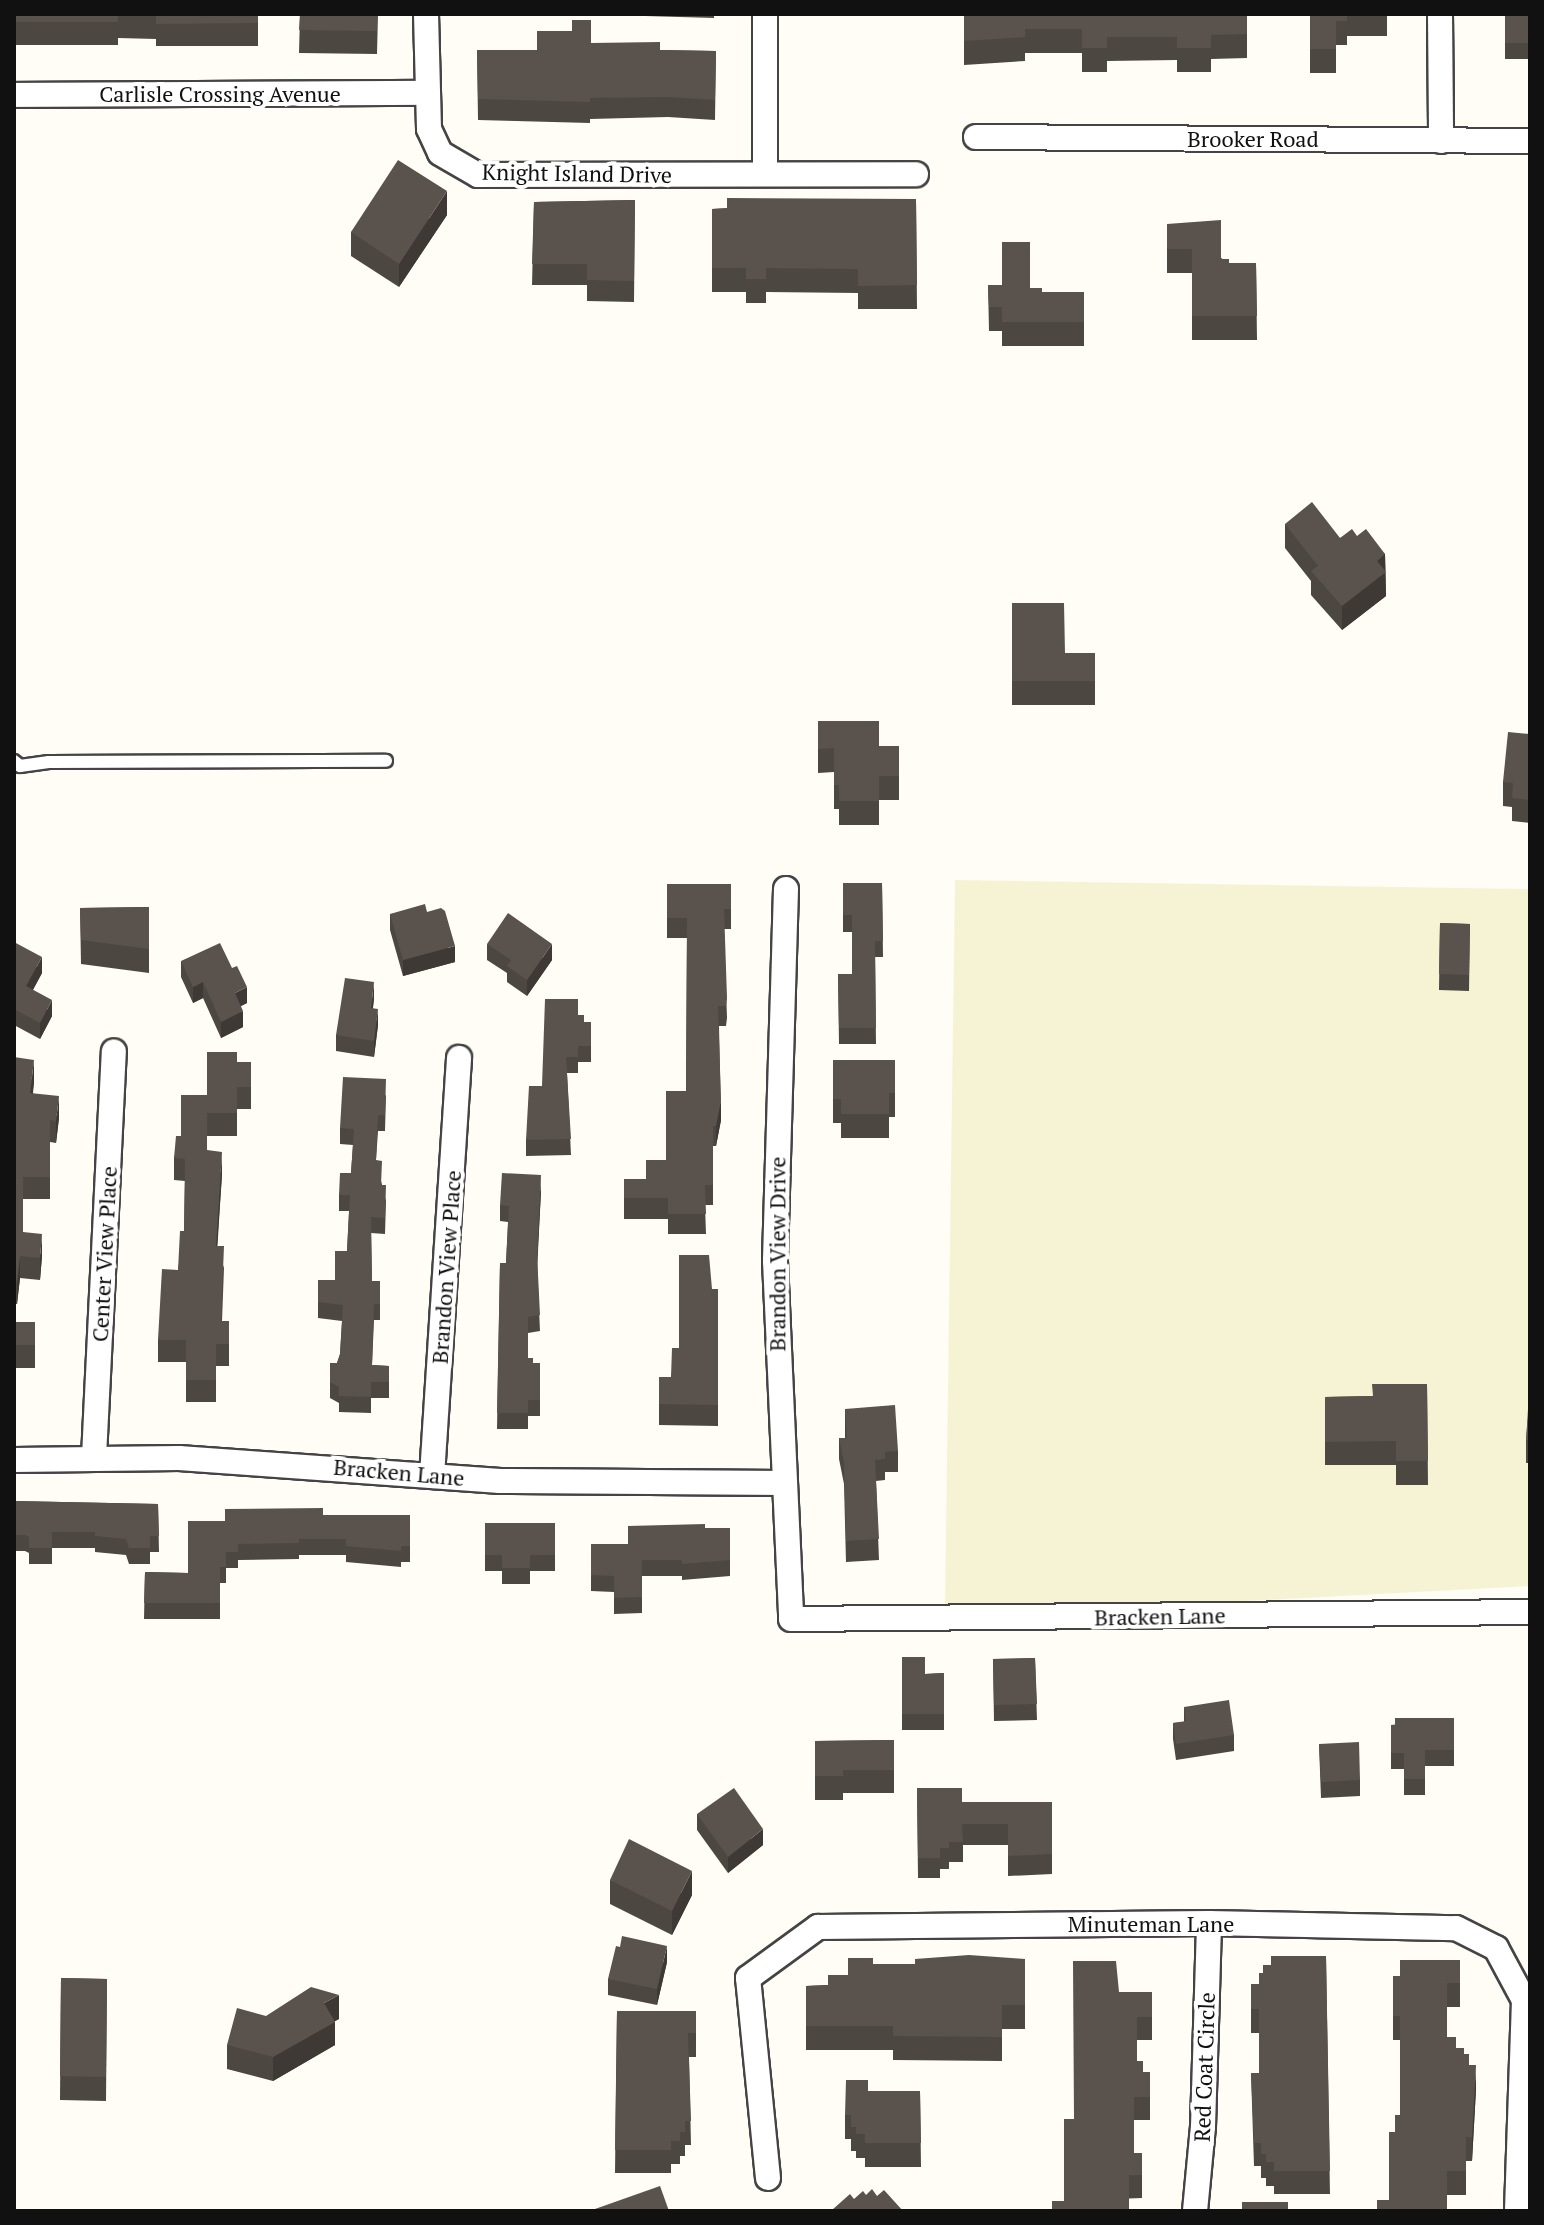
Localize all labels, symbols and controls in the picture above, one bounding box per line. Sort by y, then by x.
street label: Carlisle Crossing Avenue [99,81,341,107]
street label: Brooker Road [1187,126,1319,152]
street label: Knight Island Drive [482,158,672,188]
street label: Brandon View Drive [764,1156,790,1352]
street label: Center View Place [86,1165,122,1343]
street label: Brandon View Place [426,1169,466,1365]
street label: Bracken Lane [332,1453,466,1491]
street label: Bracken Lane [1094,1602,1226,1630]
street label: Minuteman Lane [1068,1911,1234,1937]
street label: Red Coat Circle [1188,1992,1220,2142]

